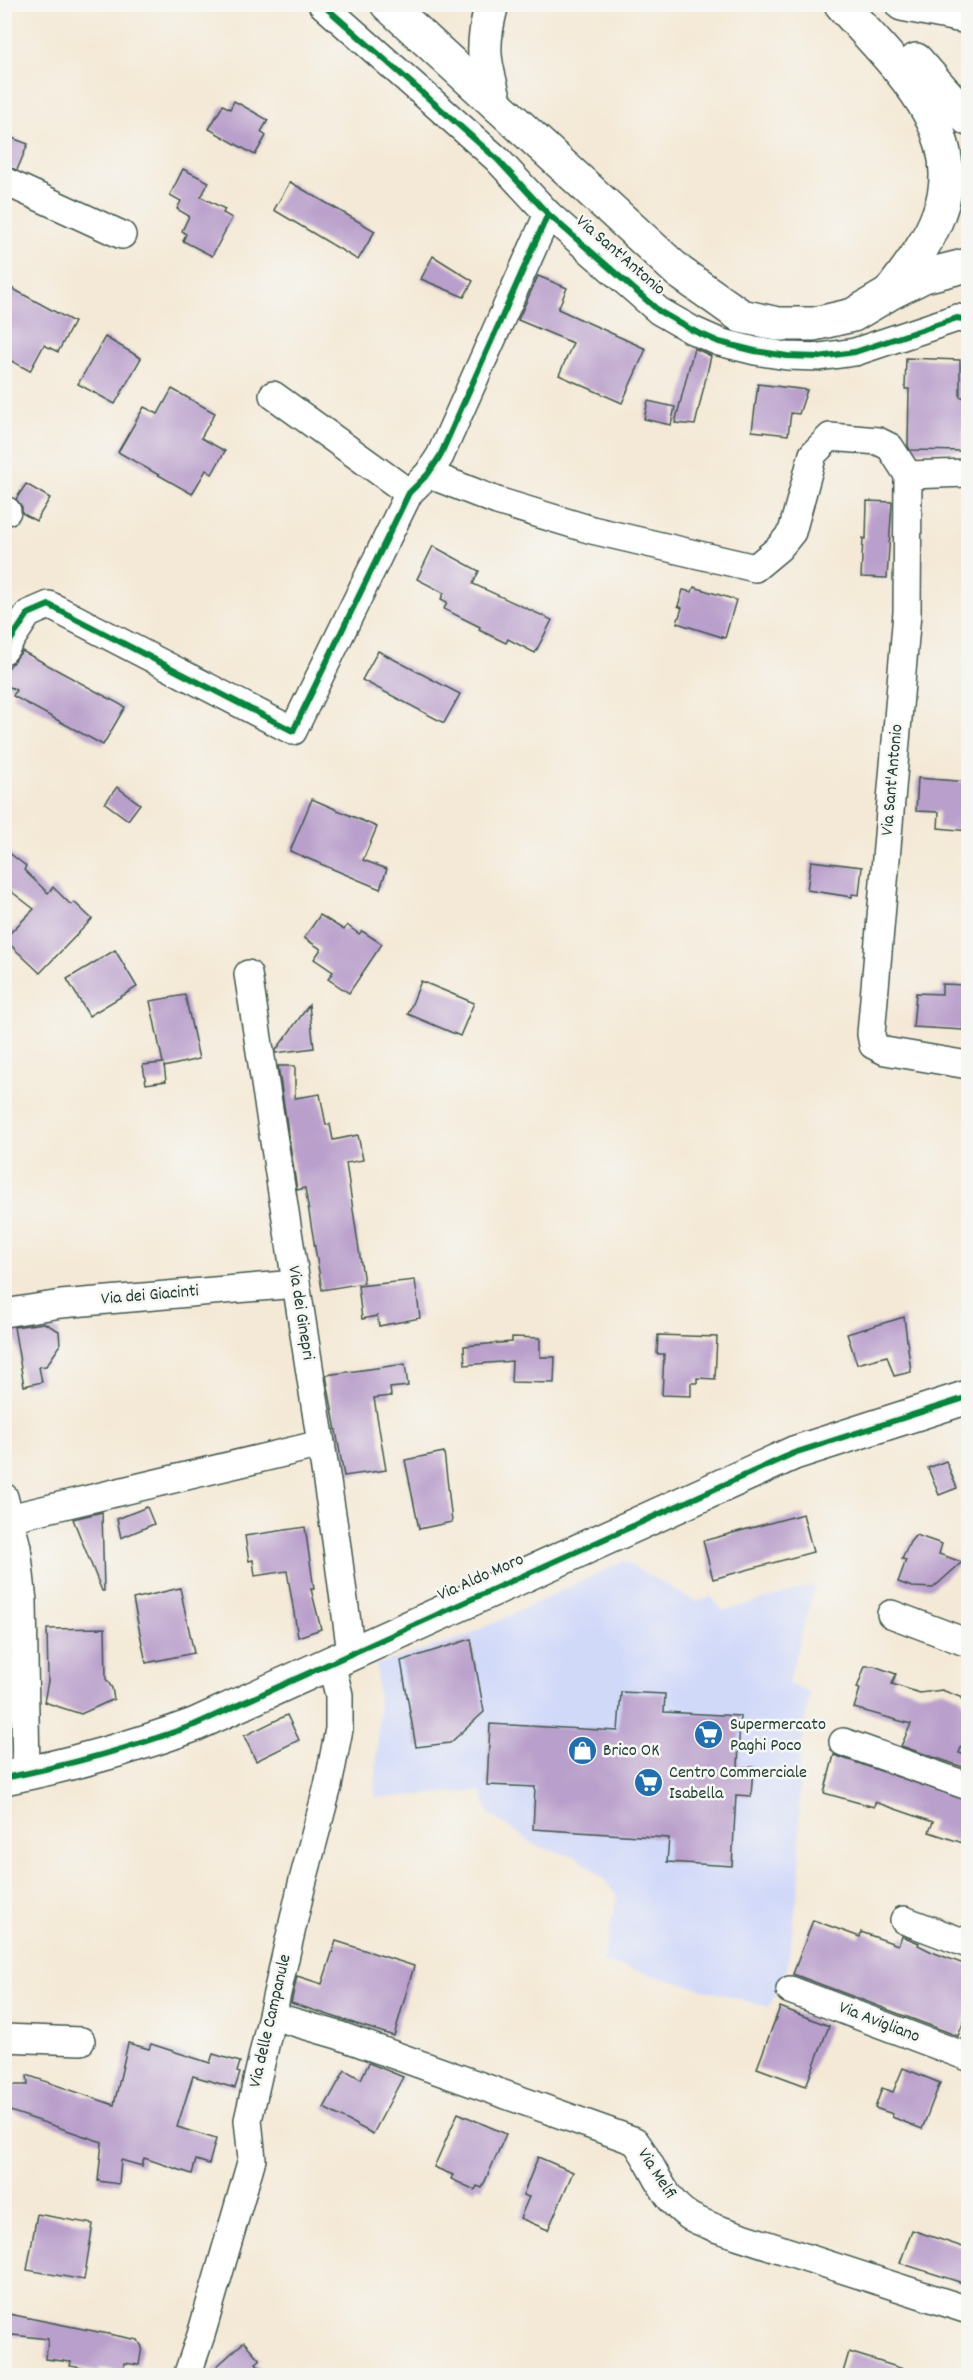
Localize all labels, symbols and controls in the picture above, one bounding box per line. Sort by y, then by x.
street label: Via Sant'Antonio [570,210,670,302]
street label: Via Sant'Antonio [876,723,910,837]
street label: Via dei Ginepri [280,1264,320,1362]
street label: Via dei Giacinti [100,1279,200,1313]
street label: Via Aldo Moro [434,1548,528,1608]
place label: Supermercato Paghi Poco [730,1713,826,1759]
supermarket icon: Supermercato Paghi Poco [693,1719,725,1751]
shop icon: Brico OK [566,1735,598,1767]
place label: Brico OK [603,1739,660,1764]
place label: Centro Commerciale Isabella [669,1761,807,1807]
supermarket icon: Centro Commerciale Isabella [632,1767,664,1799]
street label: Via delle Campanule [243,1952,299,2090]
street label: Via Avigliano [835,1996,923,2050]
street label: Via Melfi [630,2144,682,2204]

